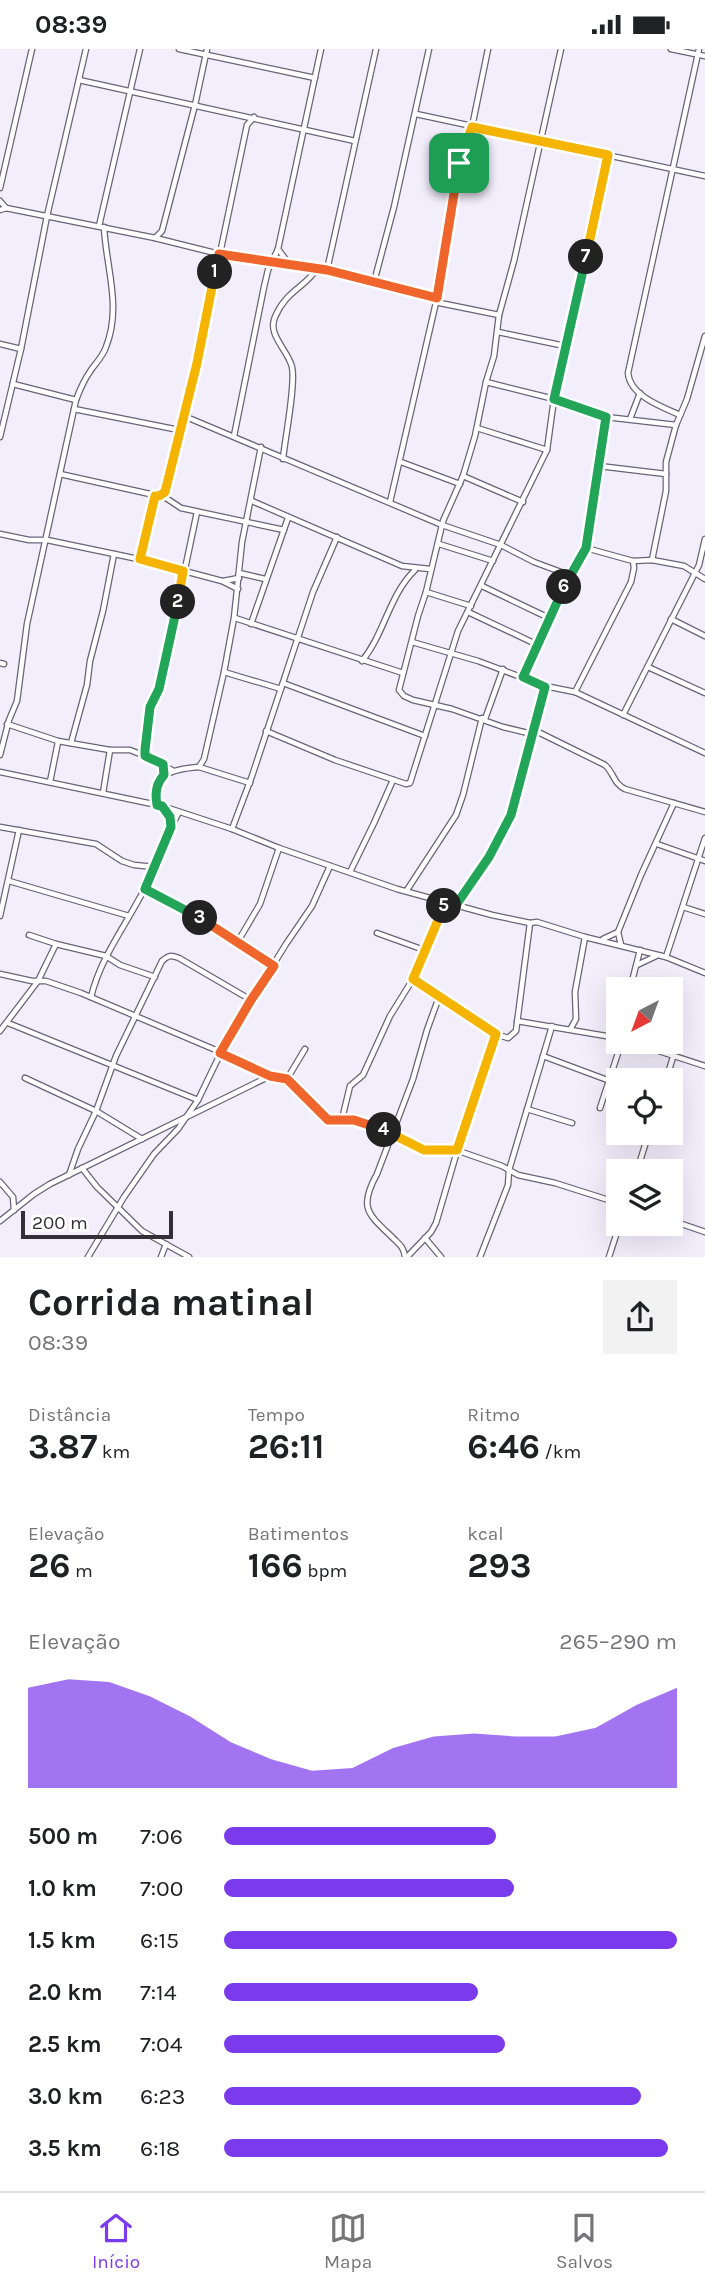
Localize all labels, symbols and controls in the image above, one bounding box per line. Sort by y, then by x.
text: 08:39 [35,9,107,40]
pin [429,133,489,193]
icon: arrive [440,144,478,182]
pin: 7 [568,239,604,275]
text: 7 [581,245,590,267]
pin: 1 [198,255,232,290]
text: 1 [211,260,218,282]
pin: 6 [546,569,582,605]
text: 6 [558,575,569,597]
pin: 2 [160,585,196,619]
text: 2 [172,590,183,612]
pin: 5 [426,889,462,923]
text: 5 [438,894,449,916]
pin: 3 [182,901,218,935]
text: 3 [194,906,205,928]
north arrow [606,977,682,1053]
map controls [606,977,683,1236]
button: locate [606,1068,683,1145]
pin: 4 [366,1113,402,1147]
text: 4 [378,1118,389,1140]
button: layers [606,1159,683,1236]
scale bar [21,1207,173,1239]
text: 200 m [32,1212,88,1234]
text: Corrida matinal [28,1280,314,1325]
button: share [603,1280,677,1354]
text: 08:39 [28,1329,88,1356]
text: Distância [28,1404,111,1426]
text: Tempo [248,1404,305,1426]
text: Ritmo [467,1404,520,1426]
text: 3.87 [28,1426,97,1467]
text: 26:11 [248,1426,324,1467]
text: 6:46 [467,1426,540,1467]
text: km [97,1441,130,1463]
text: /km [540,1441,581,1463]
text: Elevação [28,1523,104,1545]
text: Batimentos [248,1523,349,1545]
text: kcal [467,1523,504,1545]
text: 26 [28,1545,70,1586]
text: 166 [248,1545,303,1586]
text: 293 [467,1545,532,1586]
text: m [70,1560,93,1582]
text: bpm [303,1560,347,1582]
text: Elevação [28,1628,121,1655]
text: 265–290 m [559,1628,677,1655]
text: 500 m [28,1823,98,1850]
text: 7:06 [140,1823,183,1850]
text: 1.0 km [28,1875,97,1902]
text: 7:00 [140,1875,183,1902]
text: 1.5 km [28,1927,96,1954]
text: 6:15 [140,1927,179,1954]
text: 2.0 km [28,1979,103,2006]
text: 7:14 [140,1979,177,2006]
text: 2.5 km [28,2031,102,2058]
text: 7:04 [140,2031,183,2058]
text: 3.0 km [28,2083,103,2110]
text: 6:23 [140,2083,185,2110]
text: 3.5 km [28,2135,102,2162]
text: 6:18 [140,2135,180,2162]
tab: Início [92,2209,140,2273]
tab: Mapa [324,2209,372,2273]
tab: Salvos [556,2209,613,2273]

